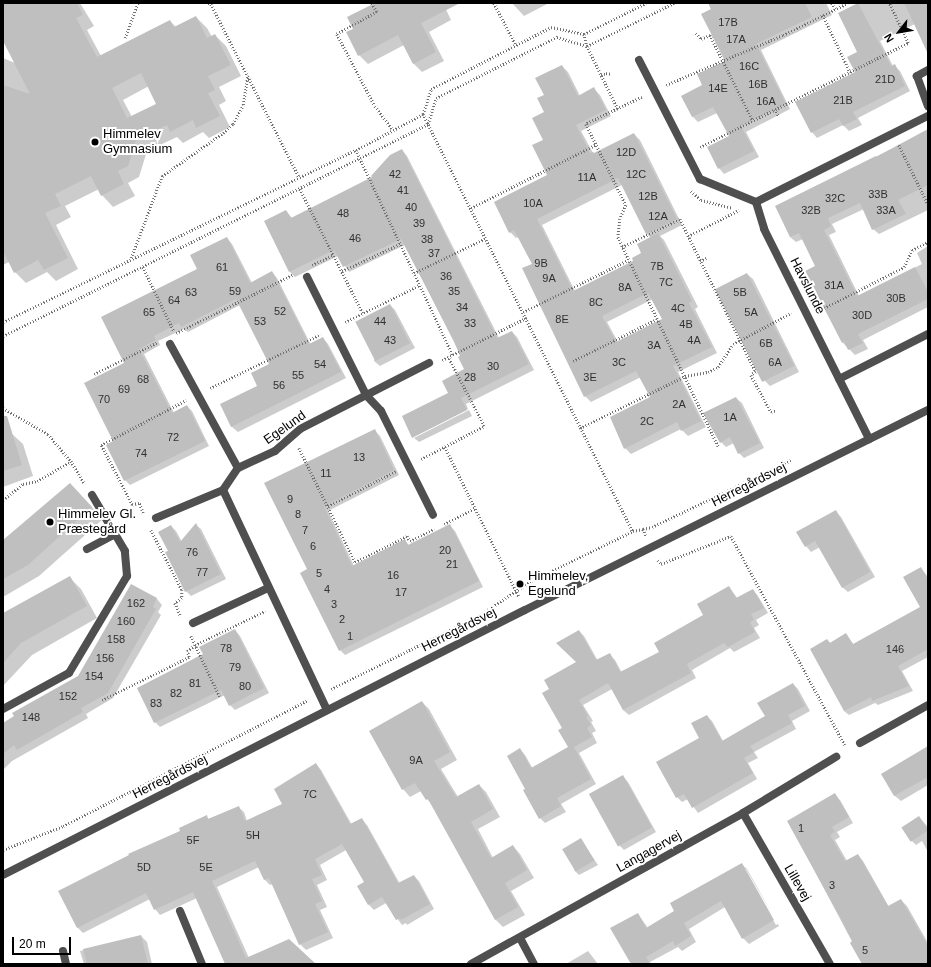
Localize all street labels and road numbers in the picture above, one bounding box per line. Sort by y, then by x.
street label: Havslunde [786,255,828,317]
street label: Egelund [261,408,309,448]
street label: Herregårdsvej [709,460,789,510]
street label: Herregårdsvej [419,605,499,655]
street label: Herregårdsvej [130,752,210,802]
street label: Langagervej [614,828,684,876]
street label: Lillevej [780,862,814,904]

